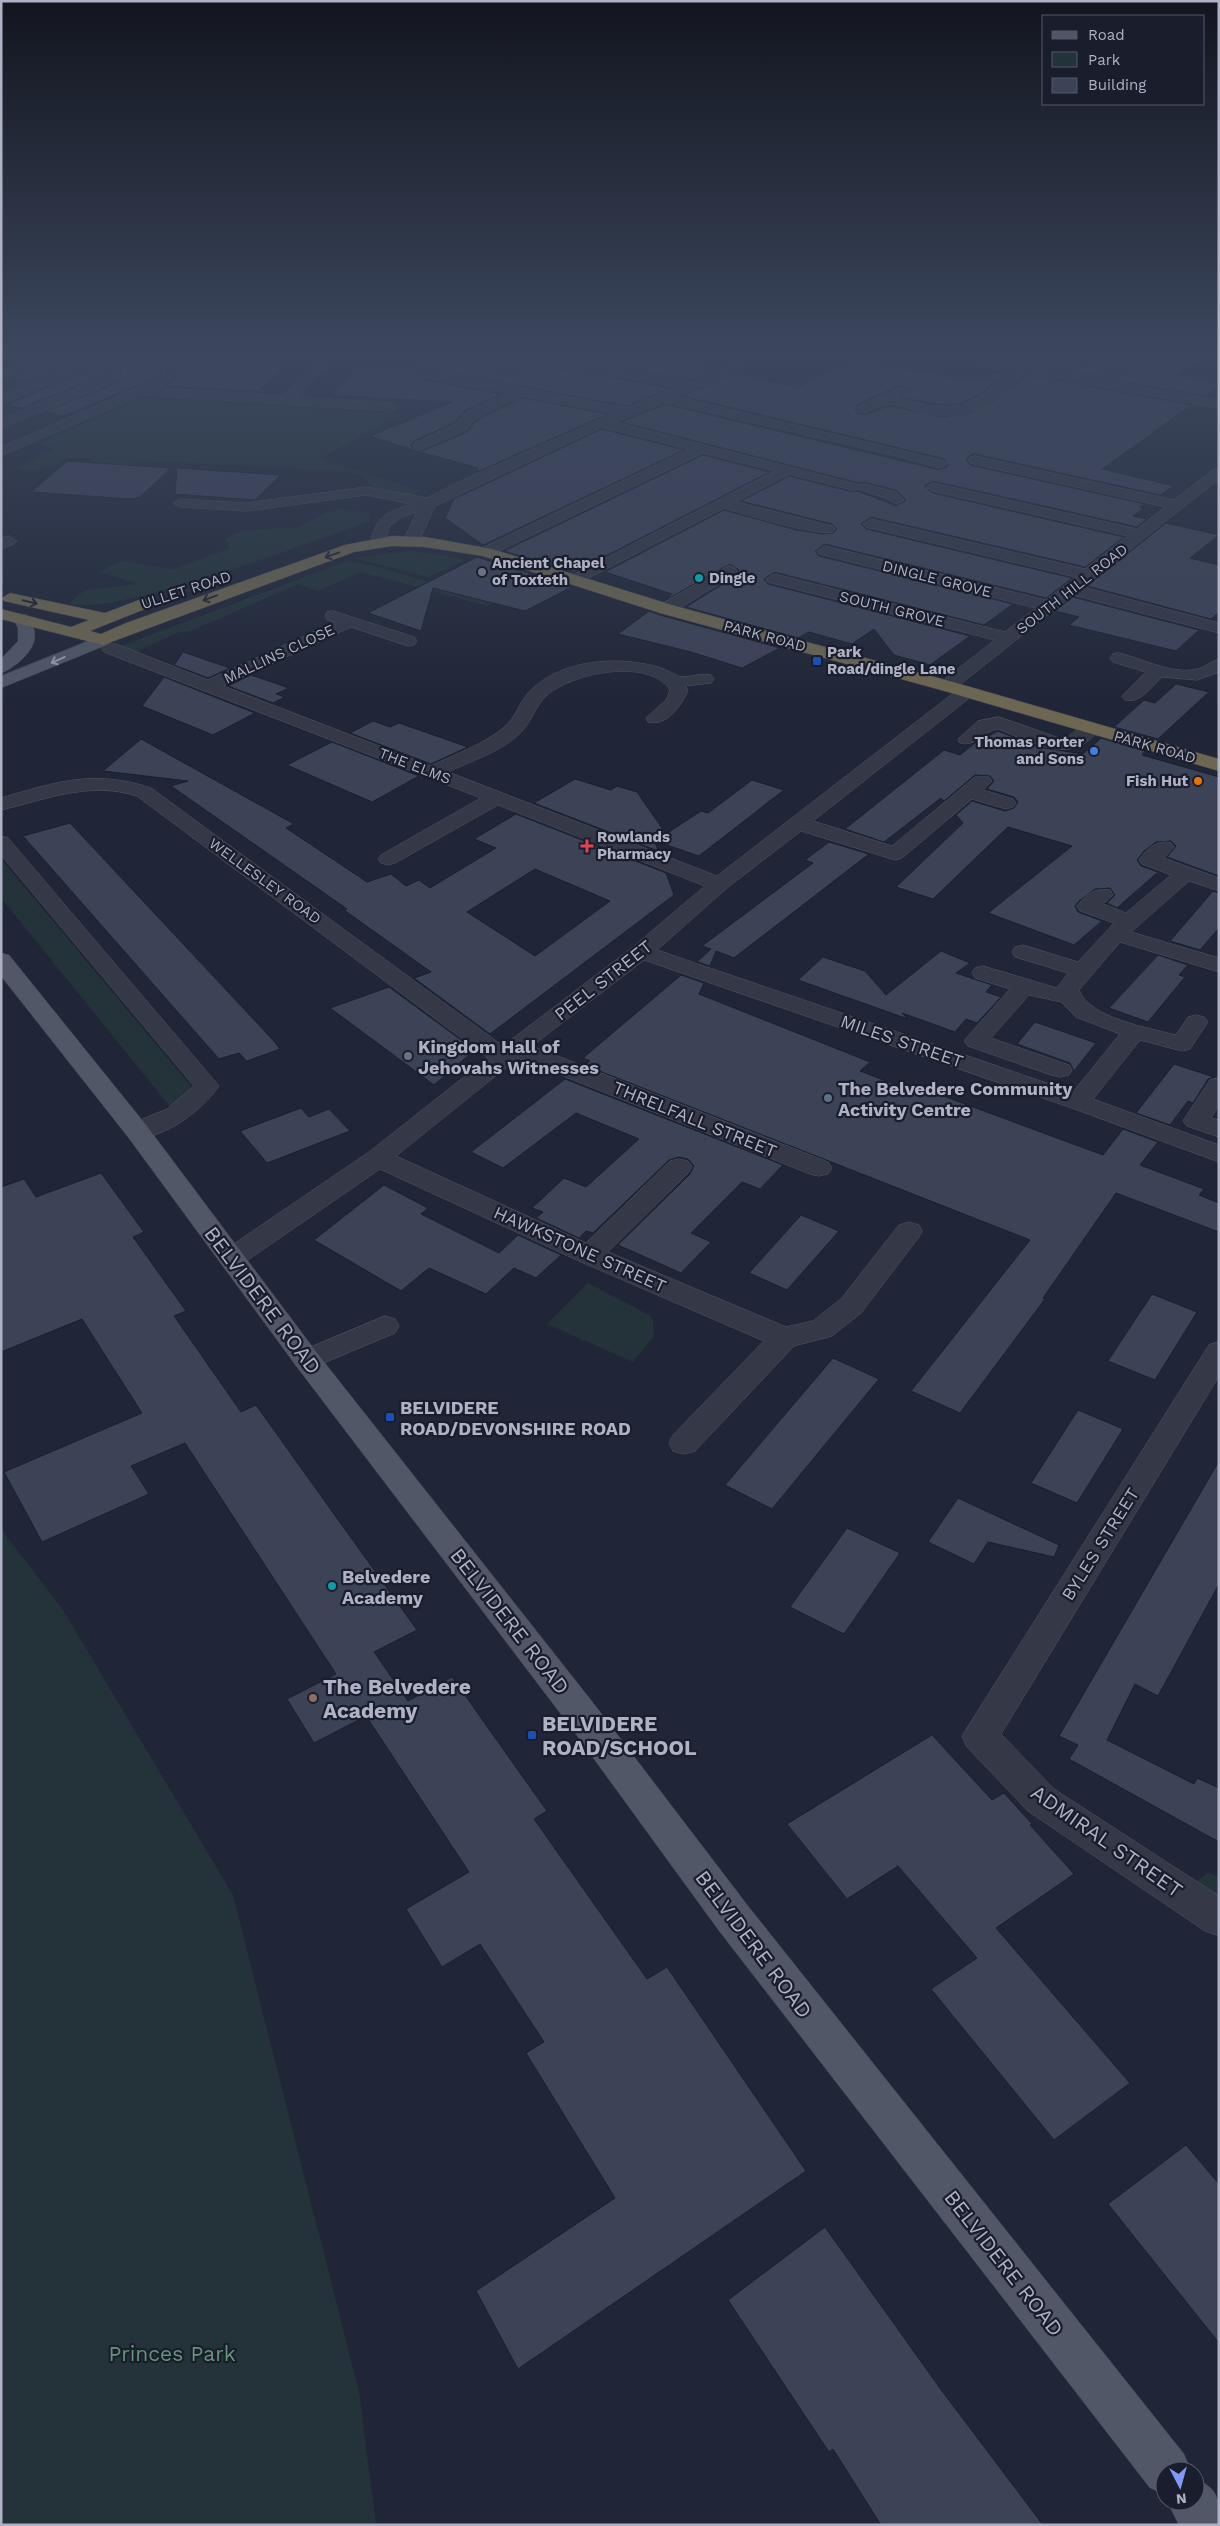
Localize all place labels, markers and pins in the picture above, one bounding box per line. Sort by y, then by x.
place label: Ancient Chapel of Toxteth [492,554,604,589]
marker: Ancient Chapel of Toxteth [476,566,488,578]
place label: Dingle [709,569,756,587]
marker: Dingle [693,572,705,584]
place label: Park Road/dingle Lane [827,643,956,678]
marker: Park Road/dingle Lane [811,655,823,667]
place label: Thomas Porter and Sons [974,733,1085,768]
marker: Thomas Porter and Sons [1088,745,1100,757]
place label: Fish Hut [1126,772,1188,790]
marker: Fish Hut [1192,775,1204,787]
place label: Rowlands Pharmacy [597,828,672,863]
marker: Rowlands Pharmacy [581,840,593,852]
place label: Kingdom Hall of Jehovahs Witnesses [418,1036,599,1078]
marker: Kingdom Hall of Jehovahs Witnesses [402,1050,414,1062]
place label: The Belvedere Community Activity Centre [838,1078,1073,1120]
marker: The Belvedere Community Activity Centre [822,1092,834,1104]
place label: BELVIDERE ROAD/DEVONSHIRE ROAD [400,1397,631,1439]
marker: BELVIDERE ROAD/DEVONSHIRE ROAD [384,1411,396,1423]
place label: Belvedere Academy [342,1566,430,1608]
marker: Belvedere Academy [326,1580,338,1592]
place label: The Belvedere Academy [323,1674,471,1723]
marker: The Belvedere Academy [307,1692,319,1704]
place label: BELVIDERE ROAD/SCHOOL [542,1711,697,1760]
marker: BELVIDERE ROAD/SCHOOL [526,1729,538,1741]

